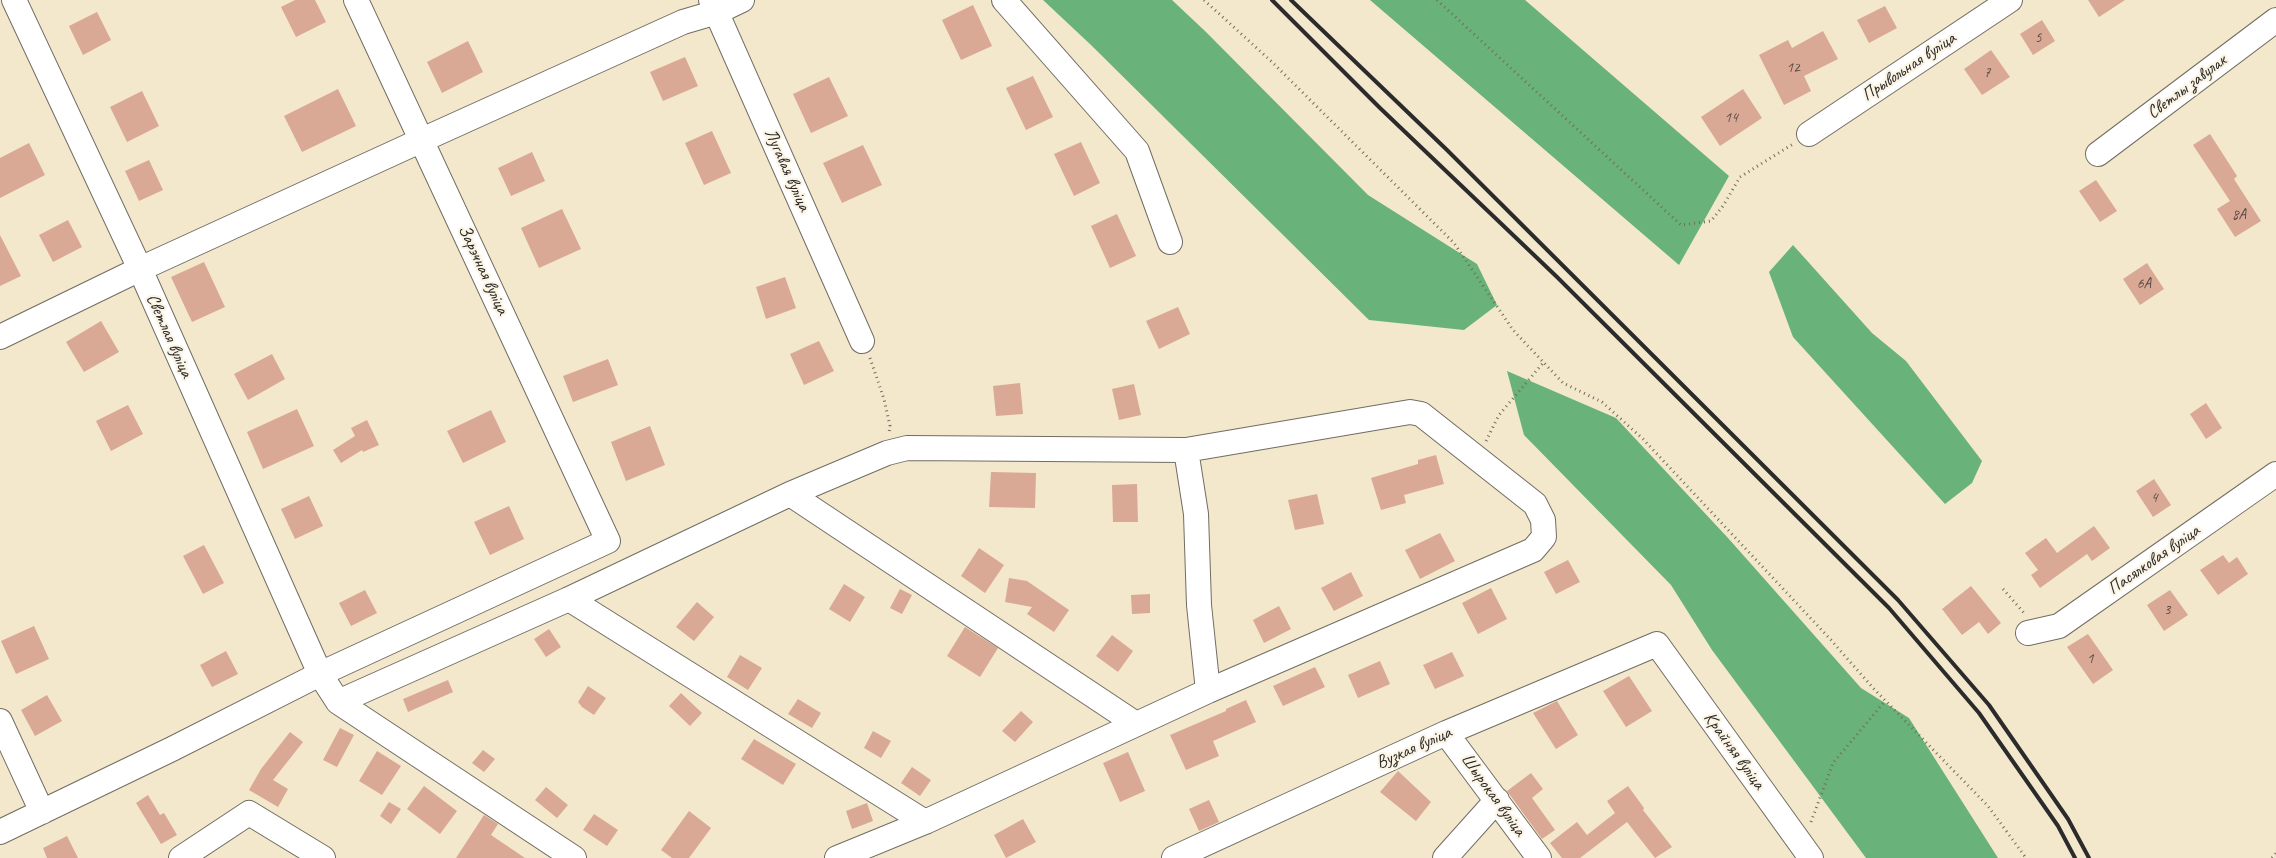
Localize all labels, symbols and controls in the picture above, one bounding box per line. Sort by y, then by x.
street label: Прывольная вуліца [1858,28,1960,106]
house number: 5 [2035,29,2041,47]
street label: Светлы завулак [2143,50,2231,124]
house number: 12 [1786,59,1800,77]
house number: 7 [1984,64,1990,82]
house number: 14 [1724,109,1738,127]
street label: Лугавая вуліца [759,125,815,215]
house number: 8А [2232,206,2246,224]
street label: Зарэчная вуліца [453,222,513,318]
house number: 6А [2137,275,2151,293]
street label: Светлая вуліца [141,291,197,381]
house number: 4 [2151,489,2157,507]
street label: Пасялковая вуліца [2104,520,2204,600]
house number: 3 [2164,601,2170,619]
house number: 1 [2087,650,2093,668]
street label: Крайняя вуліца [1699,708,1769,794]
street label: Вузкая вуліца [1373,722,1455,774]
street label: Шырокая вуліца [1456,749,1530,841]

